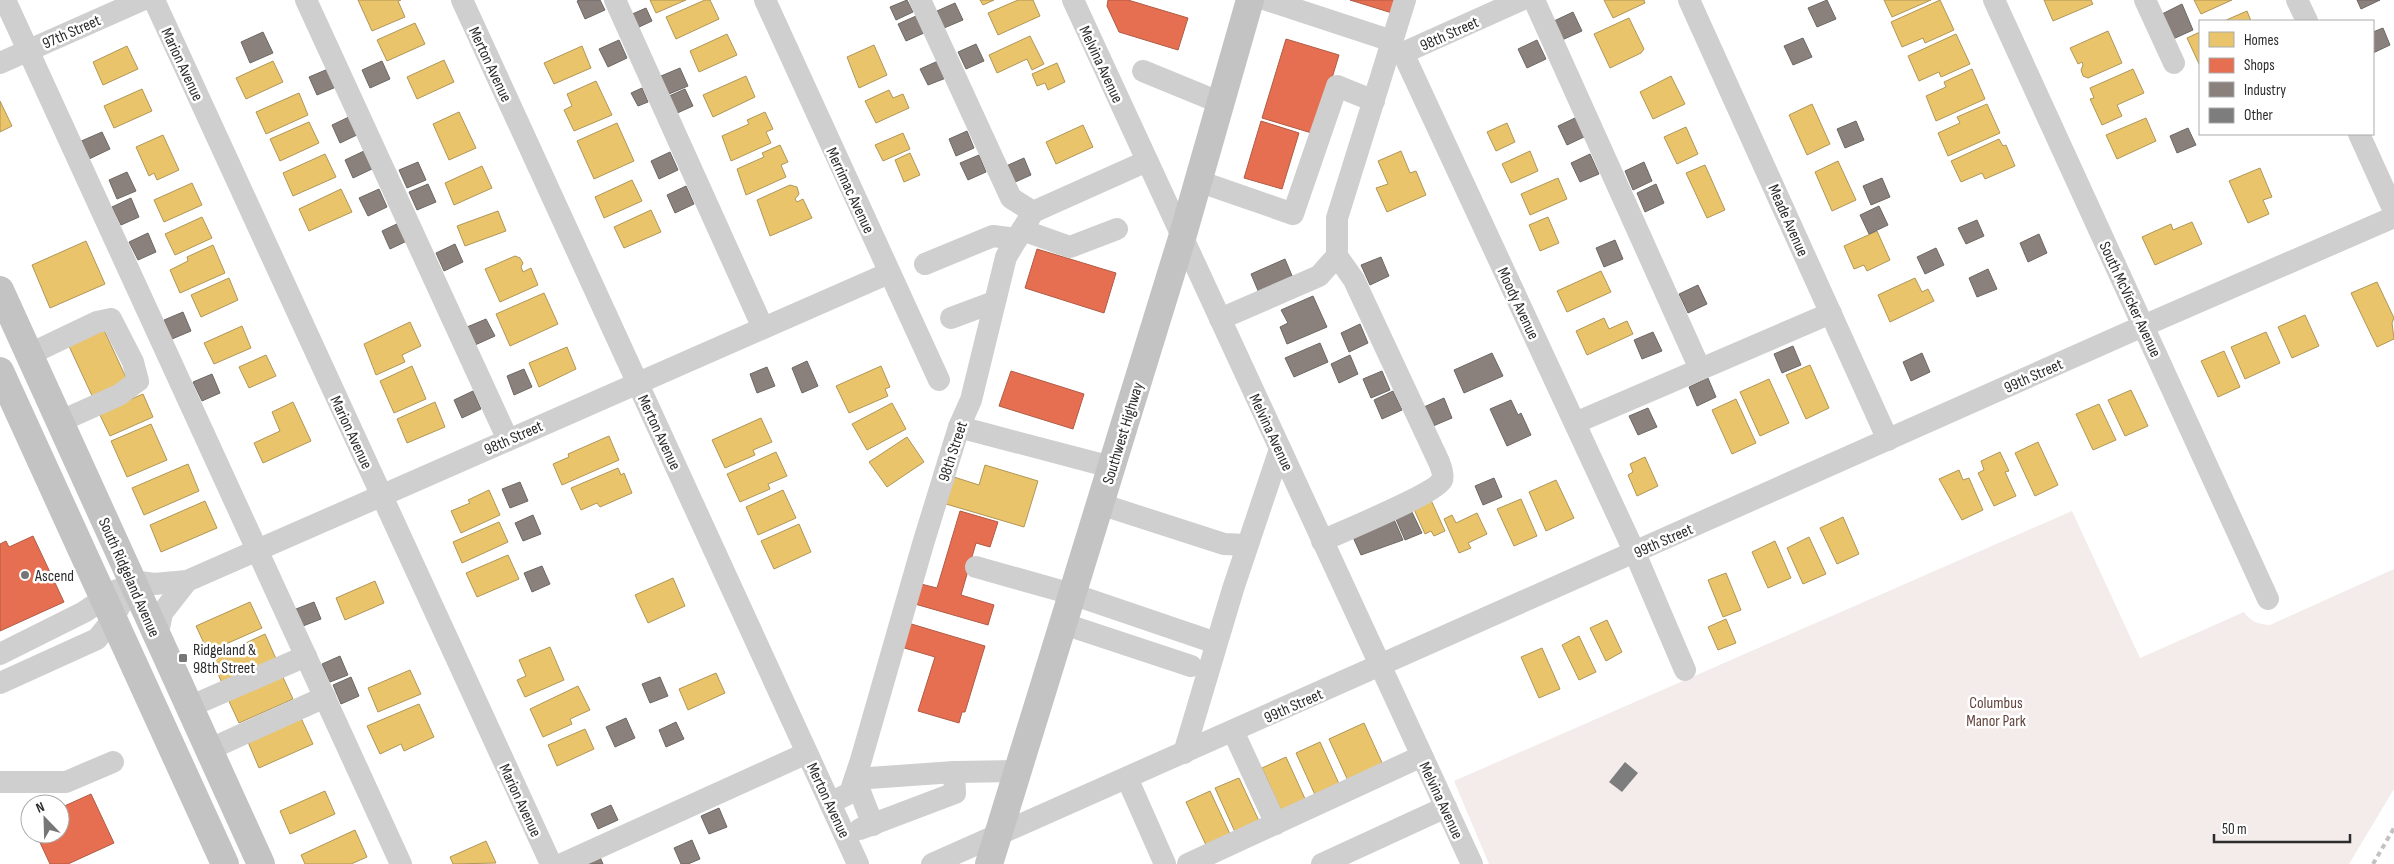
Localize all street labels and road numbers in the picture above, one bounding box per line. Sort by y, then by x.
street label: 97th Street [40,11,104,54]
street label: 98th Street [1417,13,1482,56]
street label: Melvina Avenue [1075,23,1127,106]
street label: Merton Avenue [464,24,515,105]
street label: Marion Avenue [156,25,207,104]
street label: Merrimac Avenue [821,145,878,237]
street label: Meade Avenue [1763,182,1812,260]
street label: South McVicker Avenue [2095,239,2165,361]
street label: Moody Avenue [1493,265,1543,343]
street label: 99th Street [2001,355,2066,398]
street label: Southwest Highway [1099,380,1148,487]
street label: Melvina Avenue [1245,391,1297,474]
street label: Merton Avenue [633,392,684,473]
street label: Marion Avenue [325,393,376,472]
street label: 98th Street [481,417,546,460]
street label: 98th Street [935,419,972,484]
street label: South Ridgeland Avenue [94,515,163,640]
street label: 99th Street [1631,520,1696,563]
street label: 99th Street [1261,685,1326,728]
street label: Melvina Avenue [1415,759,1467,842]
street label: Merton Avenue [802,760,853,841]
street label: Marion Avenue [494,761,545,840]

